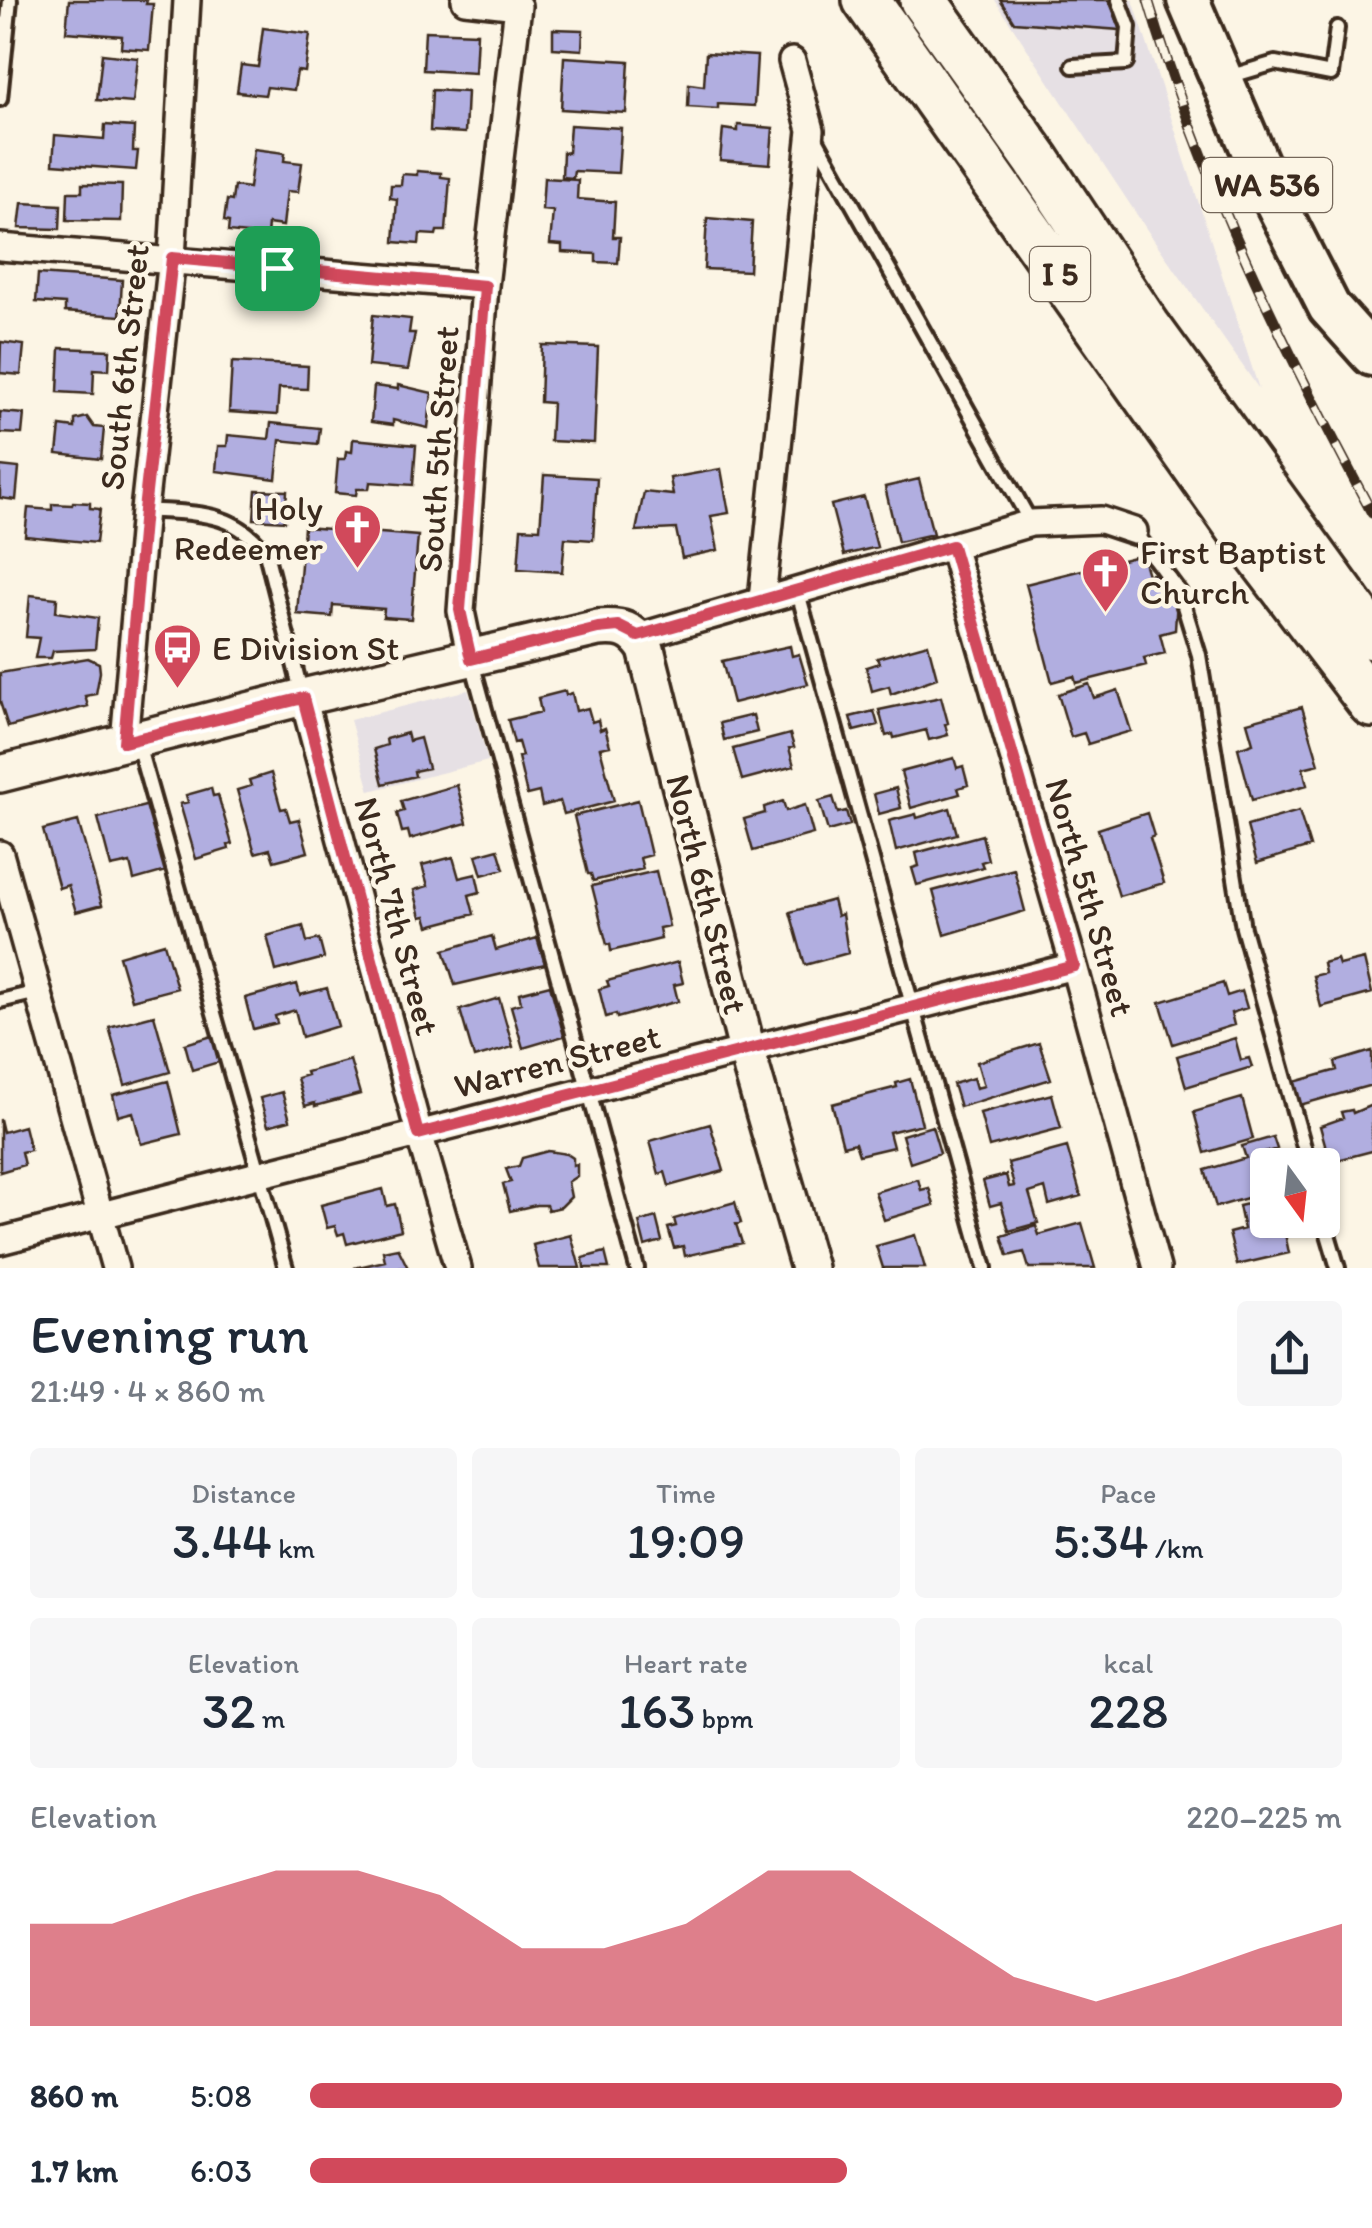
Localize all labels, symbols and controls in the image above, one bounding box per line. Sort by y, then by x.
road number: WA 536 [1202,158,1332,212]
pin [235,226,320,311]
icon: arrive [250,241,305,296]
street label: South 6th Street [90,242,158,492]
road number: I 5 [1030,247,1090,301]
street label: South 5th Street [408,324,468,574]
place label: Holy Redeemer [174,487,323,569]
church icon: Holy Redeemer [332,502,384,570]
place label: First Baptist Church [1140,531,1326,613]
church icon: First Baptist Church [1079,546,1131,614]
bus stop icon: E Division St [151,622,203,690]
place label: E Division St [212,627,399,669]
street label: North 6th Street [657,770,757,1018]
street label: North 5th Street [1036,773,1144,1021]
street label: North 7th Street [345,793,449,1039]
street label: Warren Street [450,1015,664,1107]
north arrow [1250,1148,1340,1238]
map controls [1250,1148,1340,1238]
text: Evening run [30,1301,309,1367]
button: share [1237,1301,1342,1406]
text: 21:49 · 4 × 860 m [30,1372,265,1410]
text: Distance [191,1476,296,1510]
text: Time [656,1476,716,1510]
text: Pace [1100,1476,1156,1510]
text: 3.44 [172,1510,272,1571]
text: 19:09 [627,1510,745,1571]
text: 5:34 [1053,1510,1149,1571]
text: km [272,1531,315,1565]
text: /km [1149,1531,1204,1565]
text: Elevation [188,1646,299,1680]
text: Heart rate [624,1646,748,1680]
text: kcal [1103,1646,1153,1680]
text: 32 [202,1680,256,1741]
text: 163 [618,1680,695,1741]
text: 228 [1088,1680,1168,1741]
text: m [256,1701,285,1735]
text: bpm [695,1701,754,1735]
text: Elevation [30,1798,157,1836]
text: 220–225 m [1186,1798,1342,1836]
text: 860 m [30,2077,118,2115]
text: 5:08 [190,2077,252,2115]
text: 1.7 km [30,2152,118,2190]
text: 6:03 [190,2152,252,2190]

